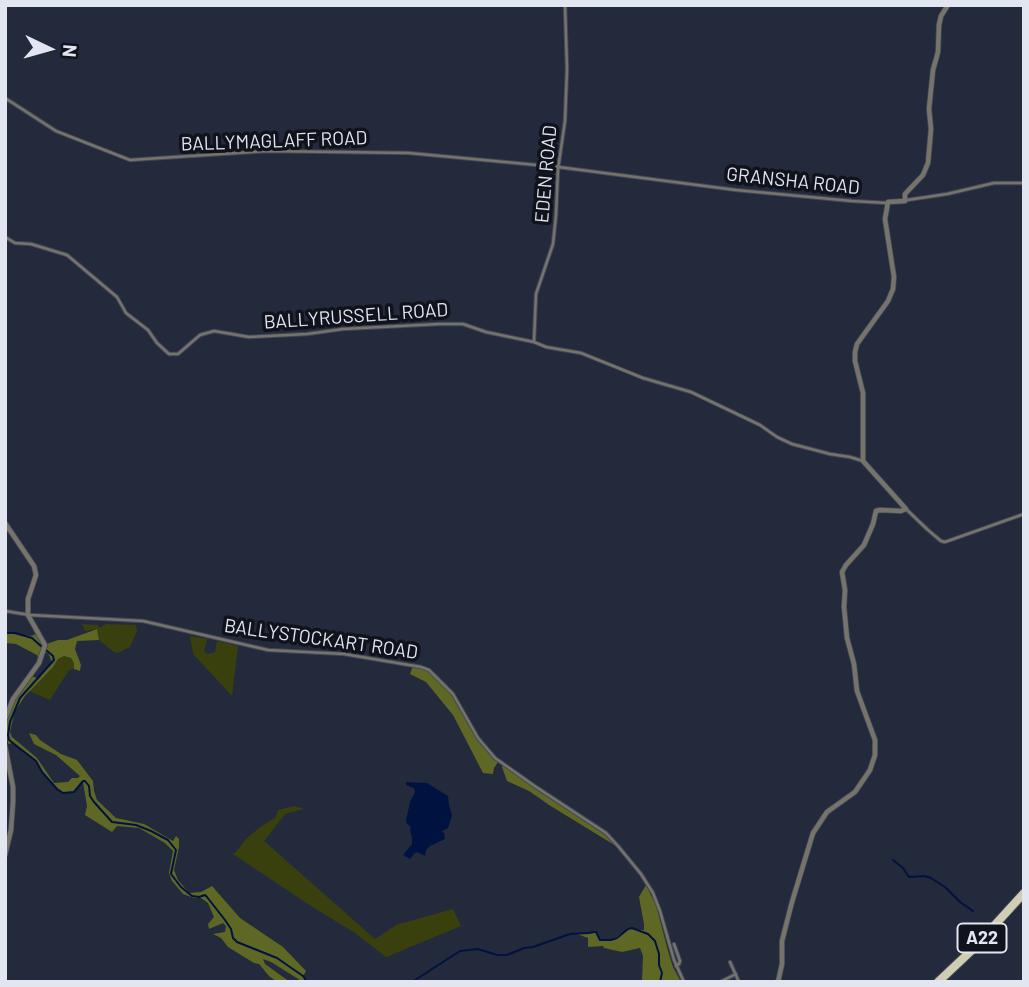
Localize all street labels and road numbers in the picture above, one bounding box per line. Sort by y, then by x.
street label: EDEN ROAD [530,124,562,224]
street label: BALLYMAGLAFF ROAD [180,126,368,156]
street label: GRANSHA ROAD [725,163,861,199]
street label: BALLYRUSSELL ROAD [263,298,449,334]
street label: BALLYSTOCKART ROAD [223,614,419,664]
road number: A22 [958,923,1006,953]

